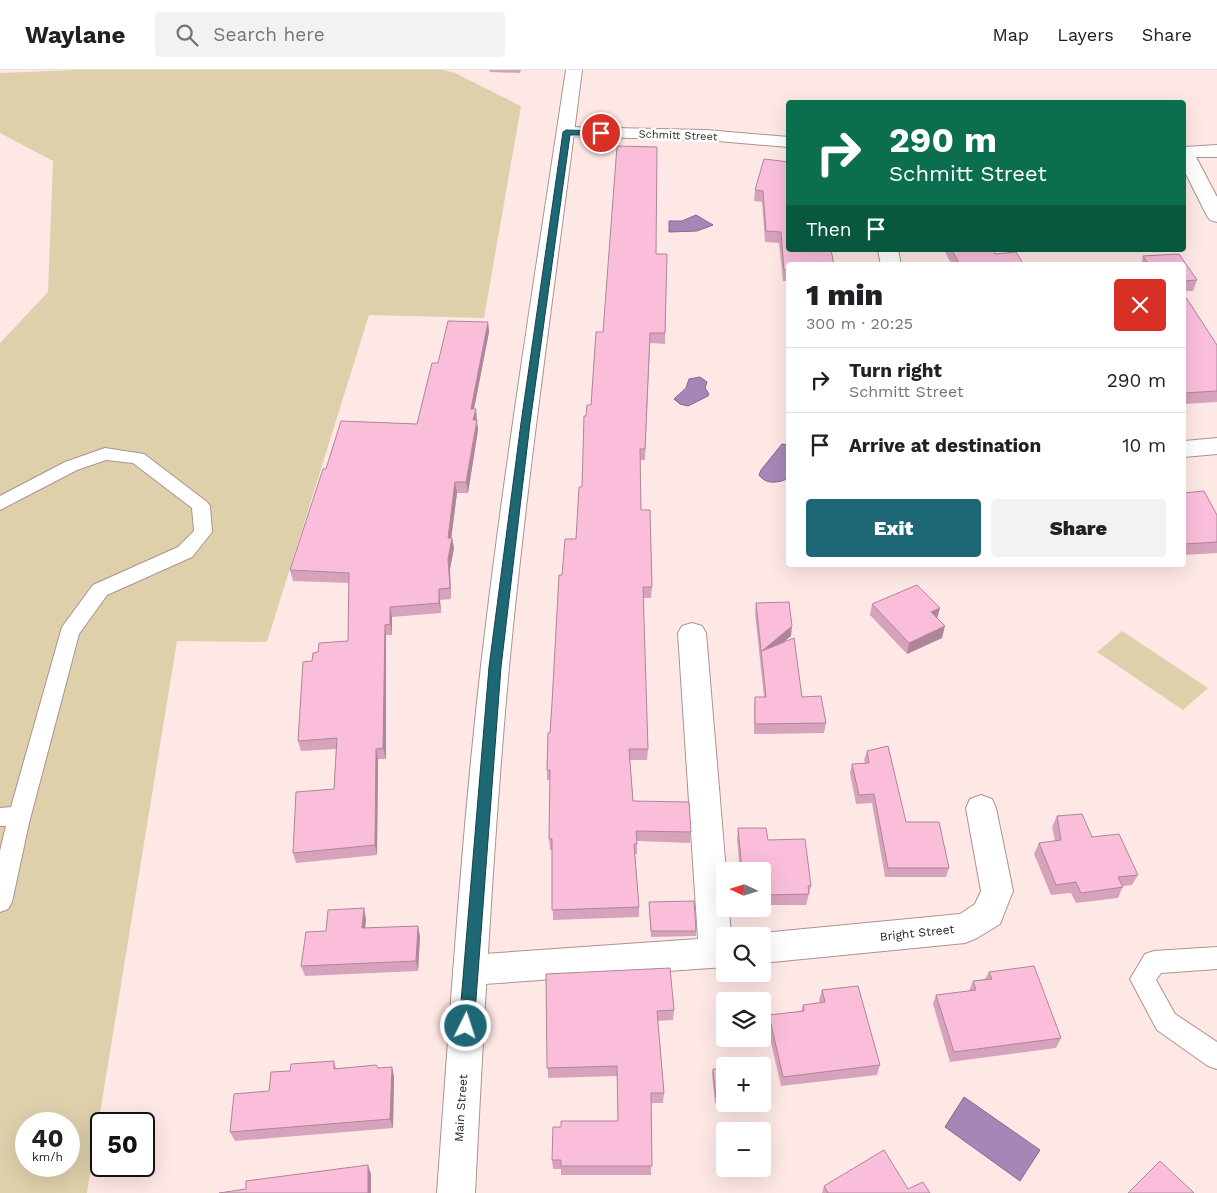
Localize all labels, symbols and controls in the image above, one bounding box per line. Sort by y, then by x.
search box [155,12,505,57]
text: Waylane [25,21,125,49]
icon: search [173,21,201,49]
text: Search here [213,23,325,46]
text: Map [992,24,1029,45]
text: Layers [1057,24,1114,45]
text: Share [1142,24,1192,45]
pin [580,112,622,154]
icon: arrive [587,119,615,147]
text: 290 m [889,119,997,161]
icon: right [806,120,871,185]
street label: Schmitt Street [638,128,718,143]
text: Schmitt Street [889,161,1047,186]
icon: arrive [862,215,890,243]
text: Then [806,218,852,241]
text: 1 min [806,277,883,312]
button: close [1114,279,1166,331]
text: 300 m · 20:25 [806,314,913,333]
text: Turn right [849,359,942,382]
icon: right [806,366,834,394]
text: 290 m [1107,369,1166,392]
text: Schmitt Street [849,382,964,401]
icon: arrive [806,431,834,459]
text: Arrive at destination [849,434,1041,457]
text: 10 m [1122,434,1166,457]
button: Exit [806,499,981,557]
button: Share [991,499,1166,557]
north arrow [716,862,771,918]
map controls [716,862,771,1177]
street label: Bright Street [879,922,955,944]
button: search [716,927,771,982]
button: layers [716,992,771,1047]
position arrow [439,999,491,1051]
button: + [716,1057,771,1112]
street label: Main Street [452,1074,470,1142]
speed limit sign: 50 [90,1112,155,1177]
button: − [716,1122,771,1177]
text: 40 [31,1124,64,1153]
text: km/h [32,1150,63,1164]

